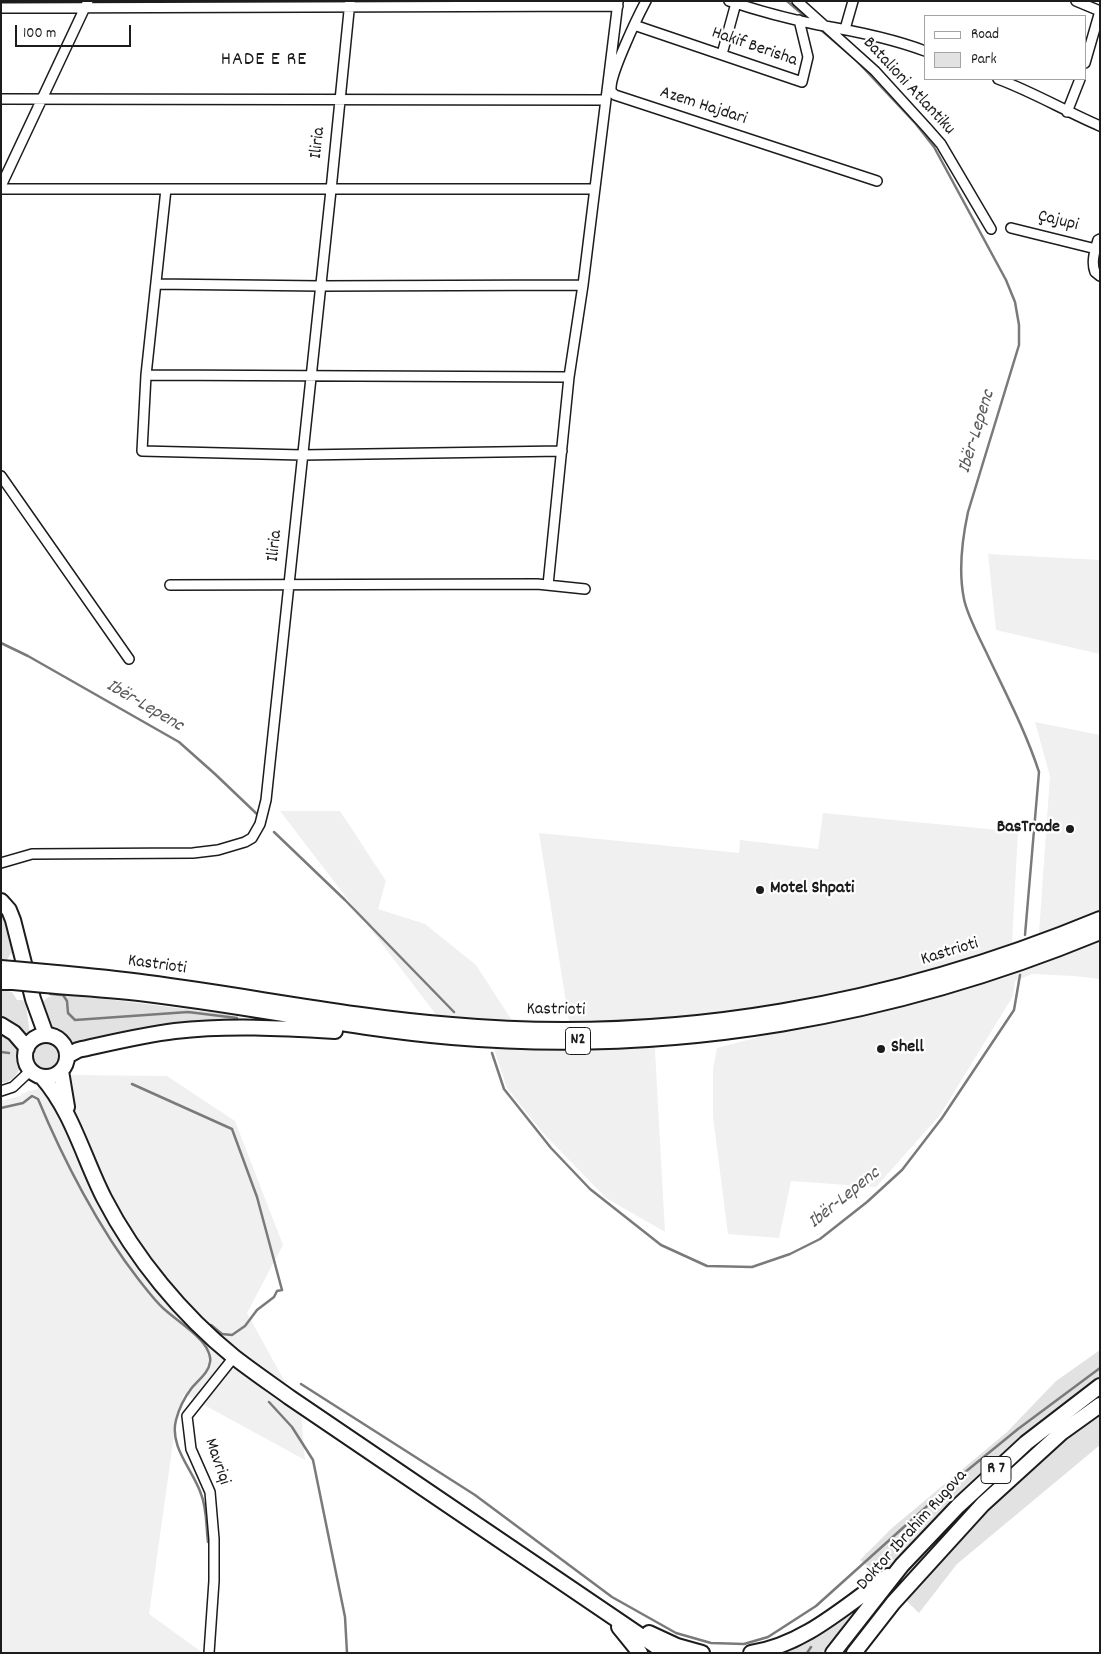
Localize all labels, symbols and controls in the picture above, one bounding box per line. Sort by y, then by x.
scale bar [18,15,134,47]
legend [924,15,1086,80]
text: 100 m [23,23,56,45]
street label: Hakif Berisha [708,23,800,73]
text: Road [971,24,999,46]
street label: Batalioni Atlantiku [857,34,959,140]
district label: HADE E RE [220,49,308,73]
text: Park [971,49,997,71]
street label: Azem Hajdari [657,83,749,131]
street label: Iliria [307,126,331,160]
street label: Çajupi [1036,207,1080,237]
water label: Ibër-Lepenc [955,388,1001,476]
street label: Iliria [264,529,288,563]
water label: Ibër-Lepenc [101,676,187,738]
place label: BasTrade [997,818,1060,840]
marker: BasTrade [1064,823,1076,835]
place label: Motel Shpati [770,879,854,901]
marker: Motel Shpati [754,884,766,896]
street label: Kastrioti [919,934,981,972]
street label: Kastrioti [126,951,188,981]
street label: Kastrioti [526,1000,586,1022]
road number: N2 [566,1028,590,1054]
place label: Shell [891,1038,924,1060]
marker: Shell [875,1043,887,1055]
water label: Ibër-Lepenc [805,1163,885,1235]
street label: Mavriqi [198,1436,234,1488]
road number: R 7 [981,1456,1011,1484]
street label: Doktor Ibrahim Rugova [853,1466,973,1596]

